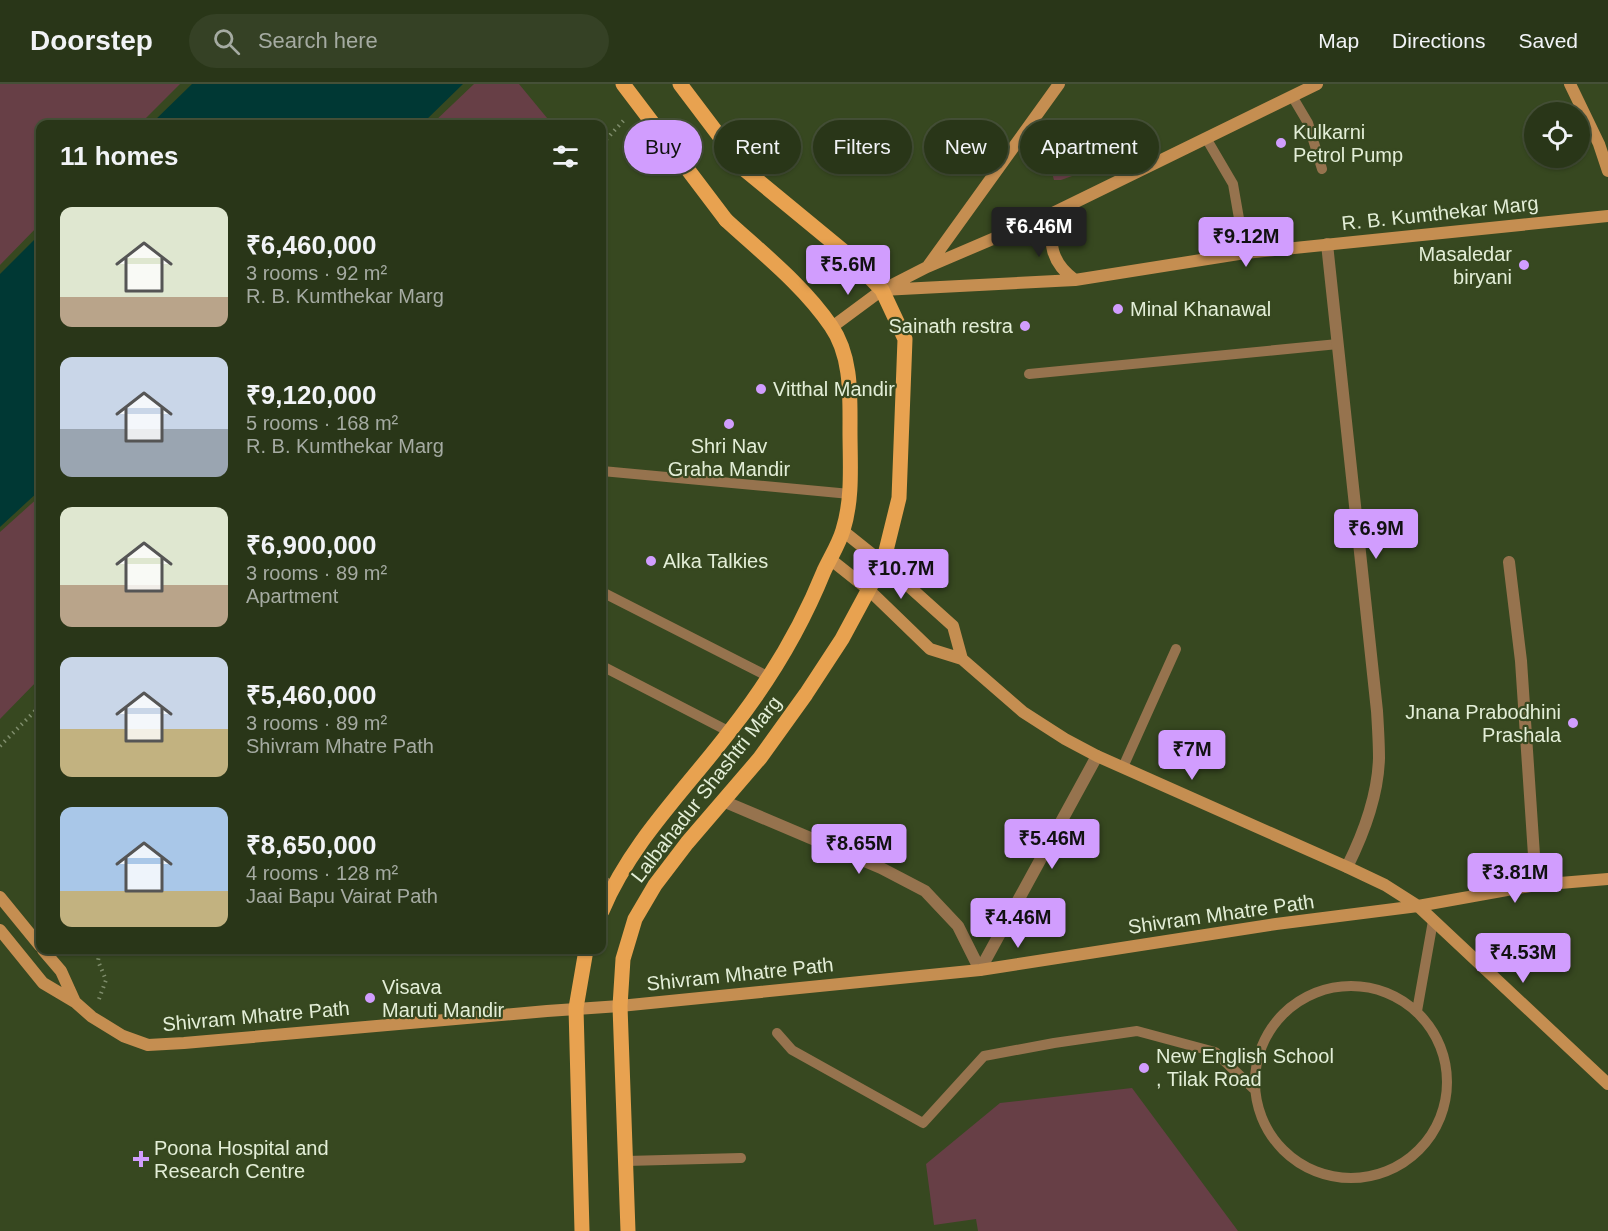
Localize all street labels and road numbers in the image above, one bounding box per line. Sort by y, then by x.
street label: R. B. Kumthekar Marg [1340,192,1540,234]
street label: Lalbahadur Shashtri Marg [626,692,786,886]
street label: Shivram Mhatre Path [1126,890,1316,938]
street label: Shivram Mhatre Path [645,953,835,995]
street label: Shivram Mhatre Path [161,997,351,1035]

